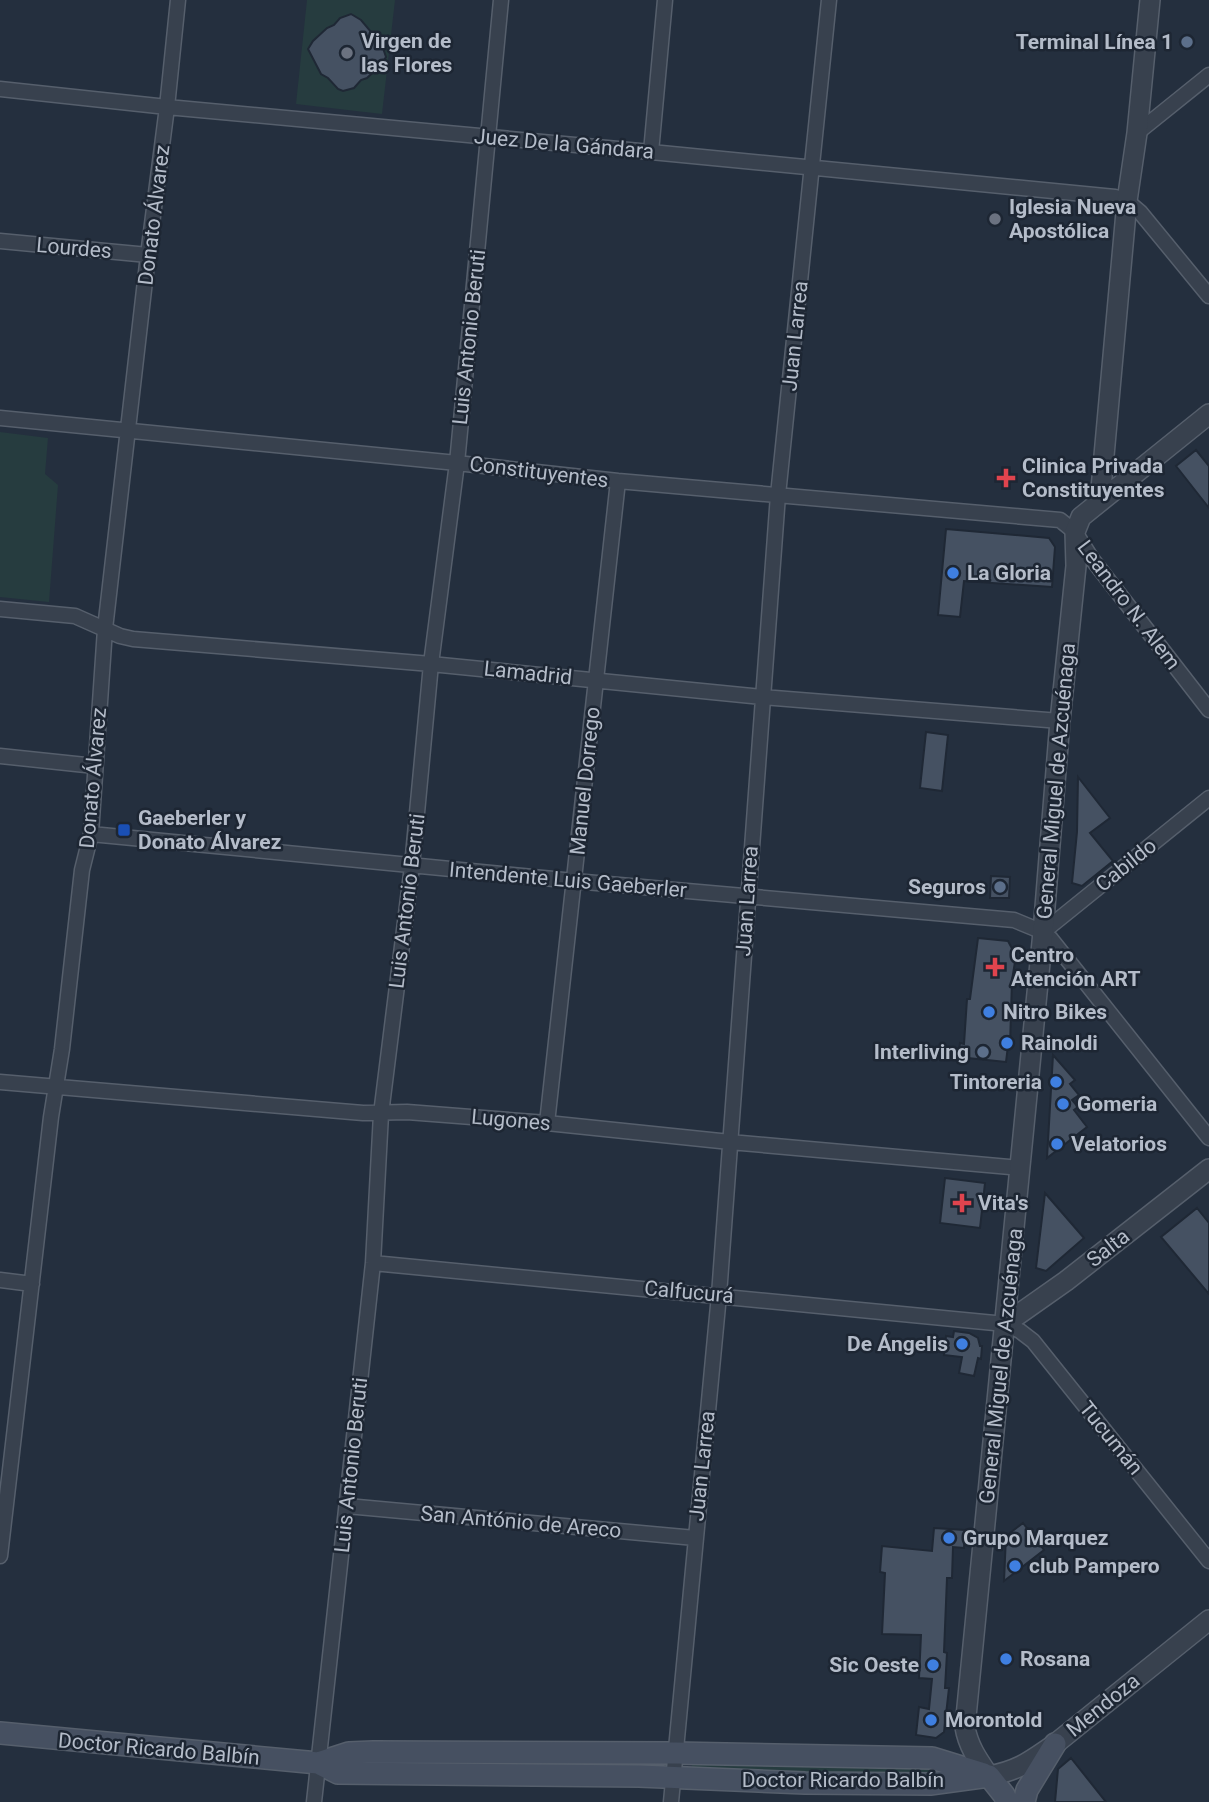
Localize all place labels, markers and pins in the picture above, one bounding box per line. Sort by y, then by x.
place label: Virgen de las Flores [361,29,453,77]
place label: Terminal Línea 1 [1016,30,1173,54]
marker: Terminal Línea 1 [1179,34,1195,50]
marker: Virgen de las Flores [339,45,355,61]
place label: Iglesia Nueva Apostólica [1009,195,1136,243]
marker: Iglesia Nueva Apostólica [987,211,1003,227]
place label: Clinica Privada Constituyentes [1022,454,1165,502]
marker: Clinica Privada Constituyentes [996,468,1016,488]
place label: La Gloria [967,561,1051,585]
marker: La Gloria [945,565,961,581]
place label: Gaeberler y Donato Álvarez [138,806,281,854]
marker: Gaeberler y Donato Álvarez [116,822,132,838]
place label: Seguros [908,875,986,899]
marker: Seguros [992,879,1008,895]
place label: Centro Atención ART [1011,943,1140,991]
marker: Centro Atención ART [985,957,1005,977]
place label: Nitro Bikes [1003,1000,1107,1024]
marker: Nitro Bikes [981,1004,997,1020]
place label: Rainoldi [1021,1031,1098,1055]
marker: Rainoldi [999,1035,1015,1051]
place label: Interliving [874,1040,969,1064]
marker: Interliving [975,1044,991,1060]
place label: Tintoreria [950,1070,1042,1094]
marker: Tintoreria [1048,1074,1064,1090]
place label: Gomeria [1077,1092,1157,1116]
marker: Gomeria [1055,1096,1071,1112]
place label: Velatorios [1071,1132,1167,1156]
marker: Velatorios [1049,1136,1065,1152]
place label: Vita's [978,1191,1029,1215]
marker: Vita's [952,1193,972,1213]
place label: De Ángelis [847,1332,948,1356]
marker: De Ángelis [954,1336,970,1352]
place label: Grupo Marquez [963,1526,1108,1550]
marker: Grupo Marquez [941,1530,957,1546]
place label: club Pampero [1029,1554,1160,1578]
marker: club Pampero [1007,1558,1023,1574]
place label: Rosana [1020,1647,1090,1671]
marker: Rosana [998,1651,1014,1667]
place label: Sic Oeste [829,1653,919,1677]
marker: Sic Oeste [925,1657,941,1673]
place label: Morontold [945,1708,1042,1732]
marker: Morontold [923,1712,939,1728]

